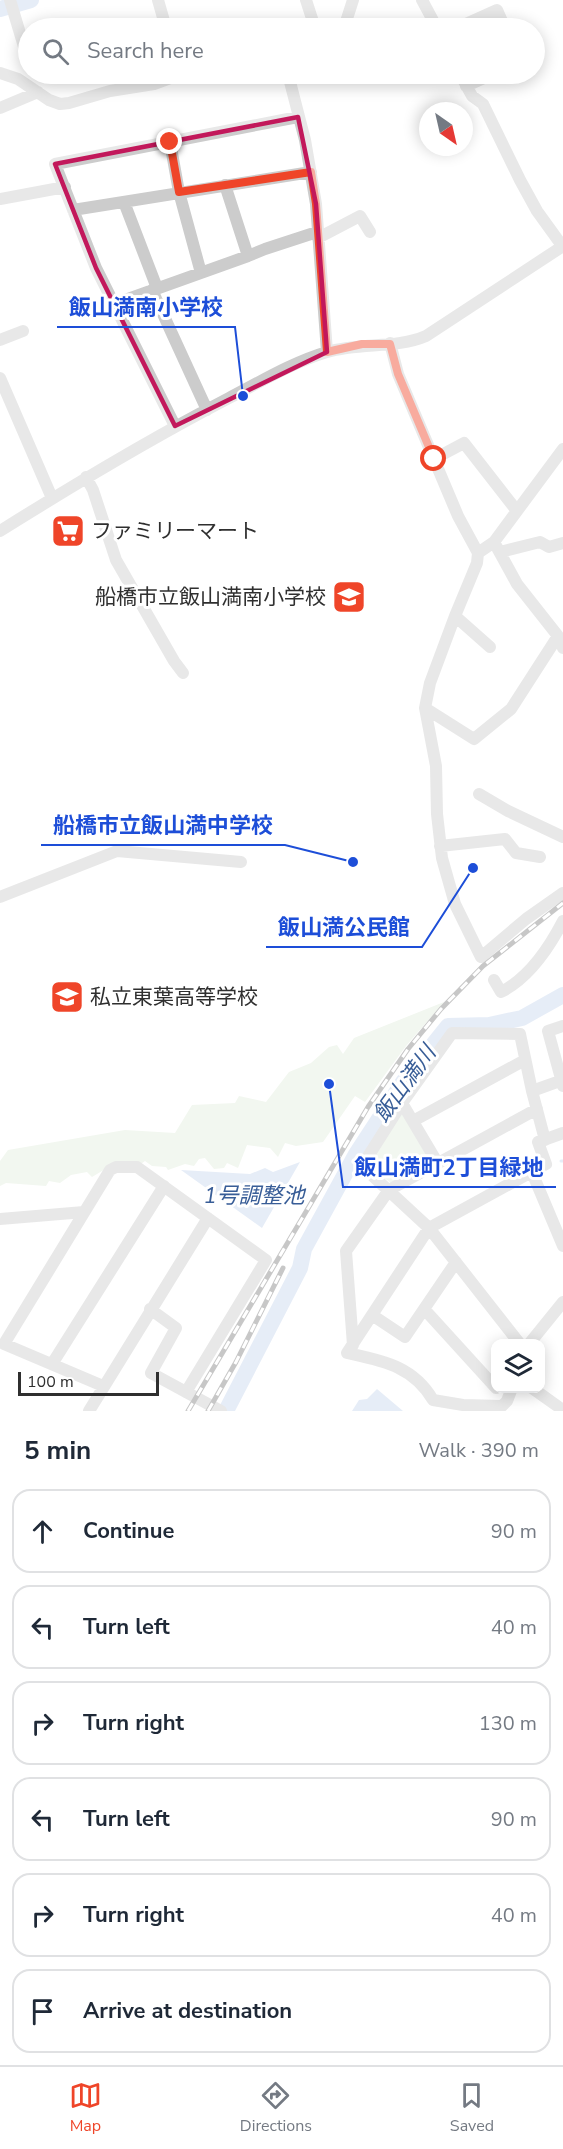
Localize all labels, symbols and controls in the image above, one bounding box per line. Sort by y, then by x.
search box [18,18,545,84]
icon: search [39,35,72,68]
text: Search here [87,36,204,66]
north arrow [419,102,473,156]
route end [156,128,182,154]
callout: 飯山満南小学校 [57,287,235,327]
text: 飯山満南小学校 [68,293,223,323]
route start [420,445,446,471]
supermarket icon: ファミリーマート [50,513,86,549]
place label: ファミリーマート [91,517,259,545]
school or university icon: 船橋市立飯山満南小学校 [331,579,367,615]
place label: 船橋市立飯山満南小学校 [95,583,326,611]
callout: 船橋市立飯山満中学校 [41,805,285,845]
text: 船橋市立飯山満中学校 [53,811,273,841]
callout: 飯山満公民館 [266,907,422,947]
text: 飯山満公民館 [277,913,410,943]
school or university icon: 私立東葉高等学校 [49,979,85,1015]
place label: 私立東葉高等学校 [90,983,258,1011]
water label: 飯山満川 [367,1038,444,1128]
callout: 飯山満町2丁目緑地 [343,1147,556,1187]
text: 飯山満町2丁目緑地 [353,1153,544,1183]
water label: 1号調整池 [203,1181,307,1211]
map controls [491,1339,545,1393]
button: layers [491,1339,545,1393]
scale bar [18,1369,159,1396]
text: 100 m [27,1371,74,1393]
text: 5 min [24,1433,91,1468]
text: Walk · 390 m [419,1437,539,1464]
icon: ahead [26,1515,59,1548]
text: Continue [83,1516,174,1546]
text: 90 m [491,1518,537,1545]
icon: left [26,1611,59,1644]
text: Turn left [83,1612,170,1642]
text: 40 m [491,1614,537,1641]
icon: right [26,1707,59,1740]
text: Turn right [83,1708,184,1738]
text: 130 m [479,1710,537,1737]
icon: left [26,1803,59,1836]
text: Turn left [83,1804,170,1834]
text: 90 m [491,1806,537,1833]
icon: right [26,1899,59,1932]
text: Turn right [83,1900,184,1930]
text: 40 m [491,1902,537,1929]
icon: arrive [26,1995,59,2028]
text: Arrive at destination [83,1996,292,2026]
tab: Map [69,2079,102,2137]
tab: Directions [240,2079,312,2137]
tab: Saved [450,2079,494,2137]

